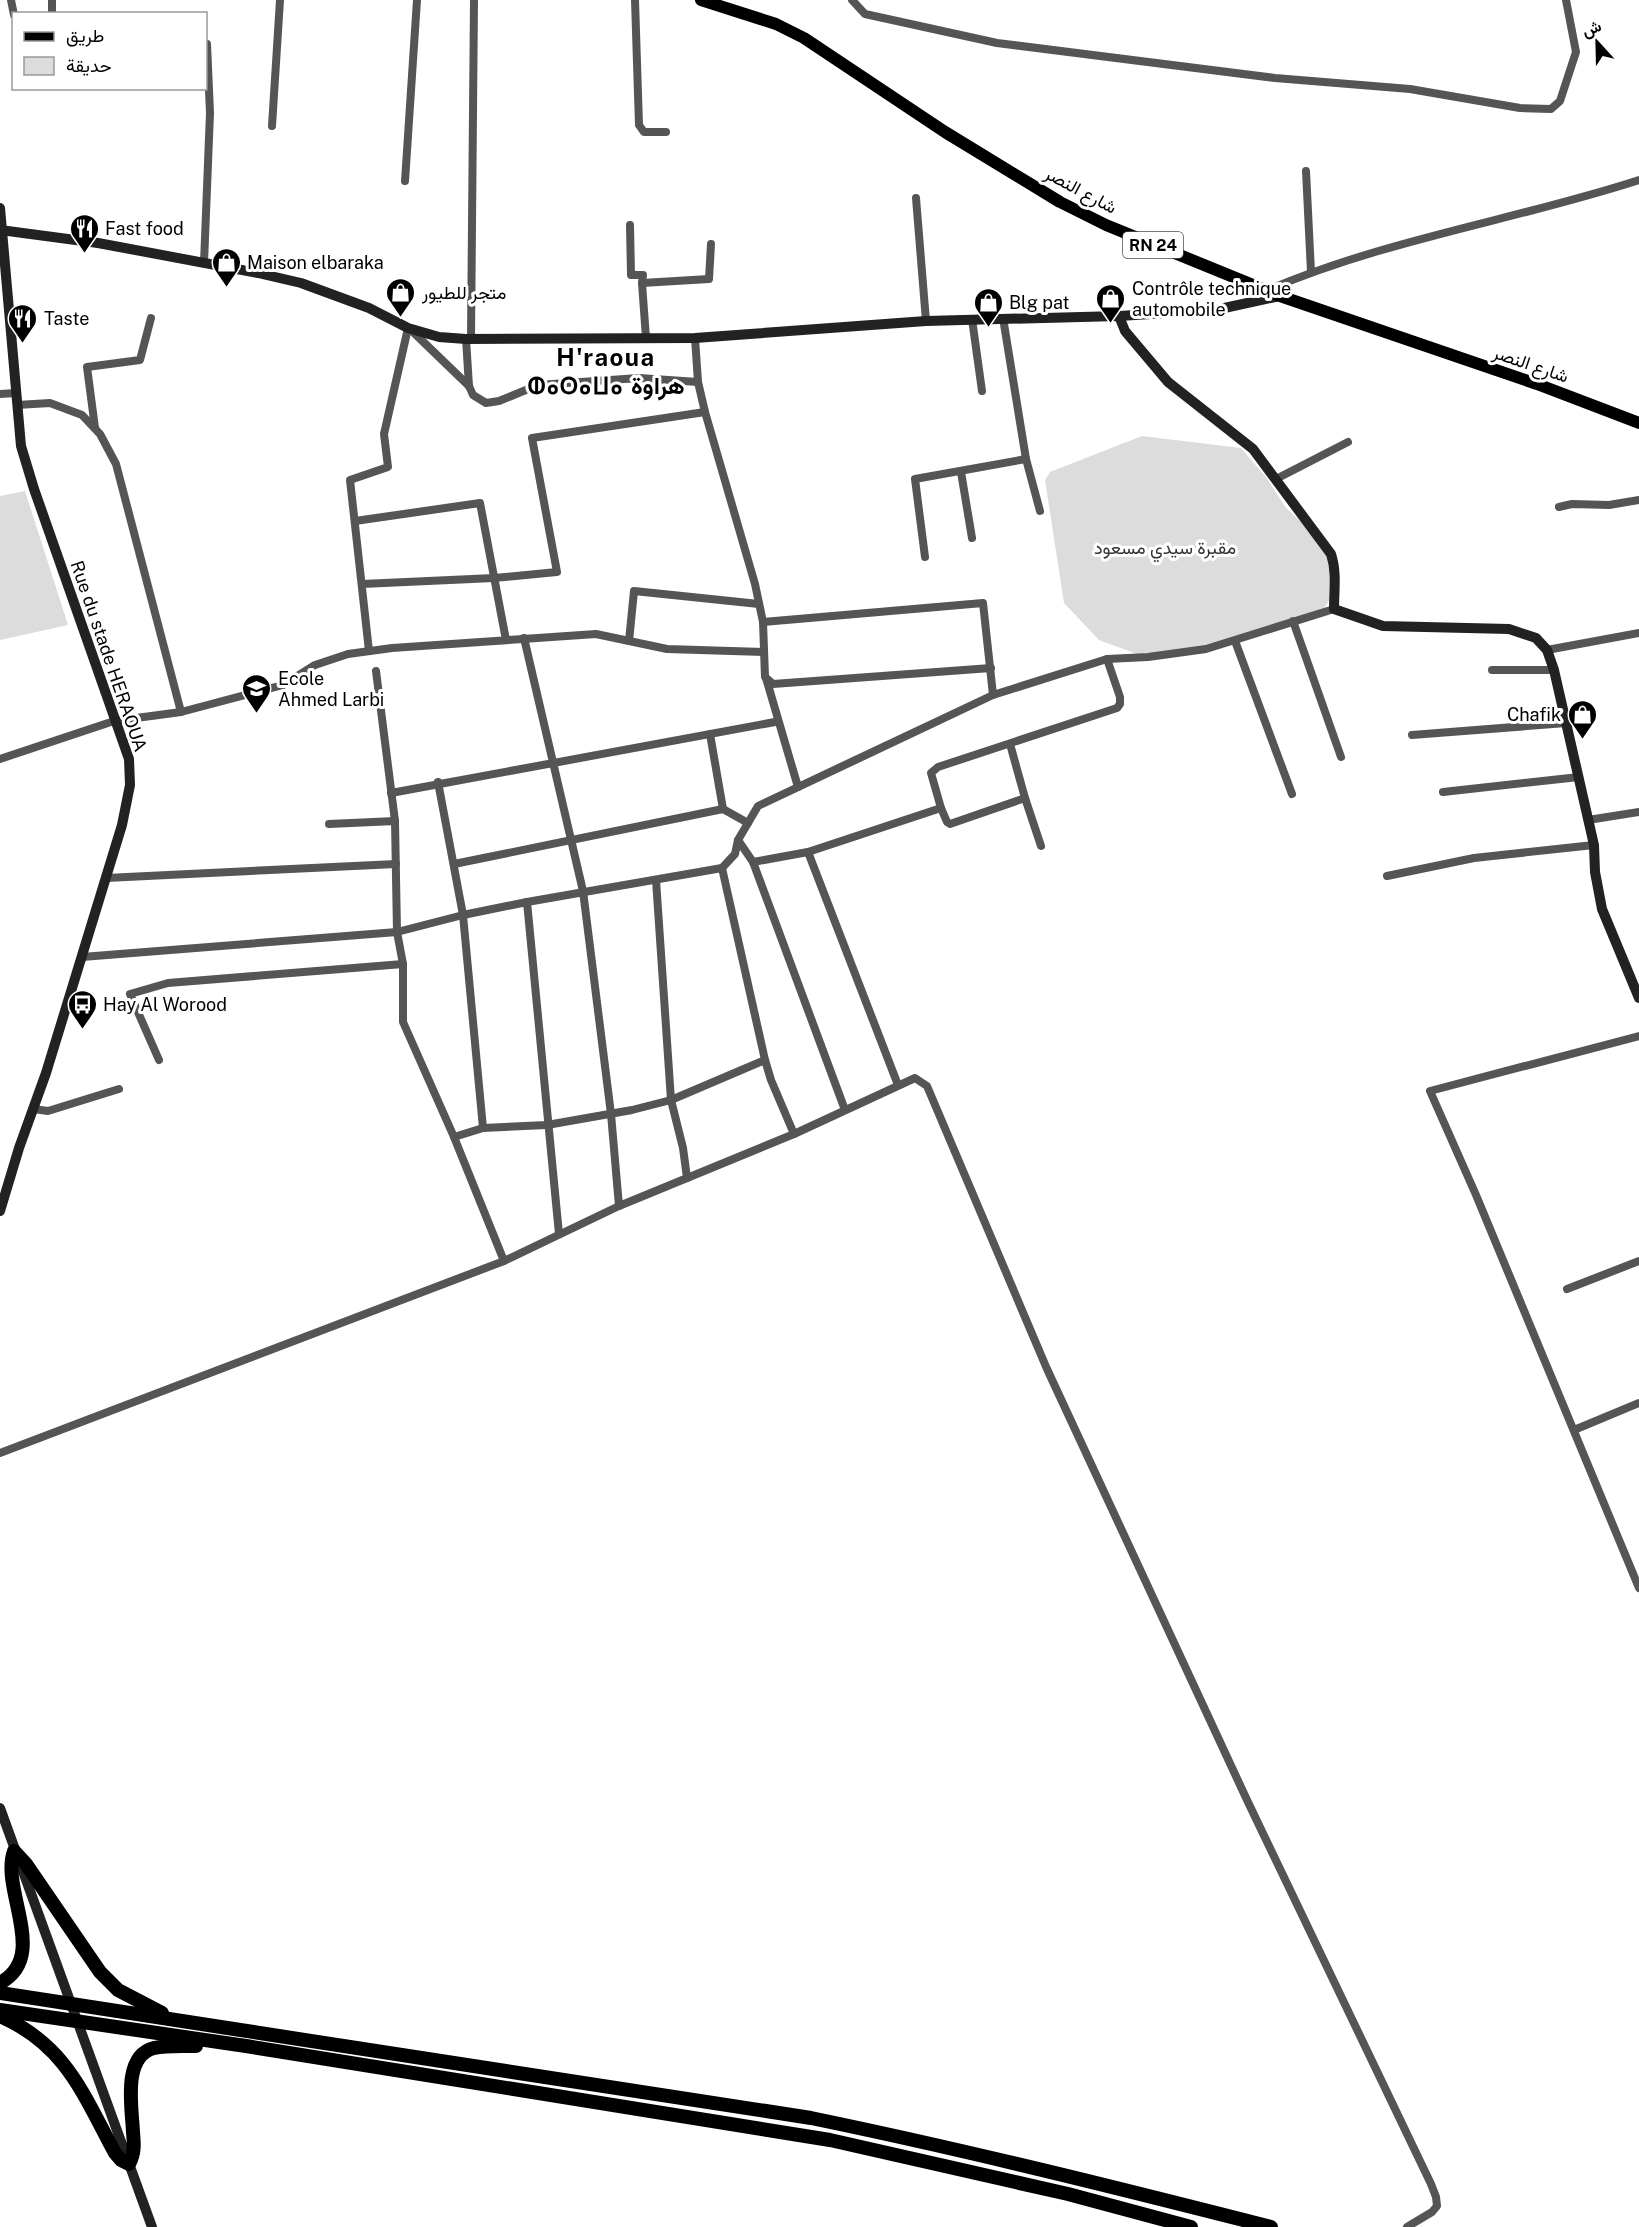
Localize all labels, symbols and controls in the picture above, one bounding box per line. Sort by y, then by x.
legend [12,12,207,90]
north arrow [1567,12,1627,72]
text: ش [1579,16,1604,41]
text: طريق [66,25,104,47]
text: حديقة [66,55,112,76]
street label: شارع النصر [1040,162,1121,219]
restaurant icon: Fast food [68,212,100,254]
place label: Fast food [105,218,184,239]
road number: RN 24 [1123,232,1183,258]
shop icon: Maison elbaraka [210,246,242,288]
place label: Maison elbaraka [247,252,384,273]
shop icon: متجر للطيور [385,276,417,318]
place label: Contrôle technique automobile [1132,278,1291,320]
place label: متجر للطيور [421,282,506,304]
shop icon: Contrôle technique automobile [1095,282,1127,324]
shop icon: Blg pat [972,286,1004,328]
place label: Blg pat [1009,292,1069,313]
restaurant icon: Taste [7,302,39,344]
place label: Taste [44,308,89,329]
street label: شارع النصر [1489,341,1572,389]
district label: H'raoua ⵀⴰⵔⴰⵡⴰ هراوة [527,343,685,401]
park label: مقبرة سيدي مسعود [1094,537,1236,563]
street label: Rue du stade HERAOUA [66,558,152,754]
place label: Ecole Ahmed Larbi [278,668,384,710]
school or university icon: Ecole Ahmed Larbi [241,672,273,714]
shop icon: Chafik [1566,698,1598,740]
place label: Chafik [1507,704,1561,725]
bus stop icon: Hay Al Worood [66,988,98,1030]
place label: Hay Al Worood [103,994,227,1015]

